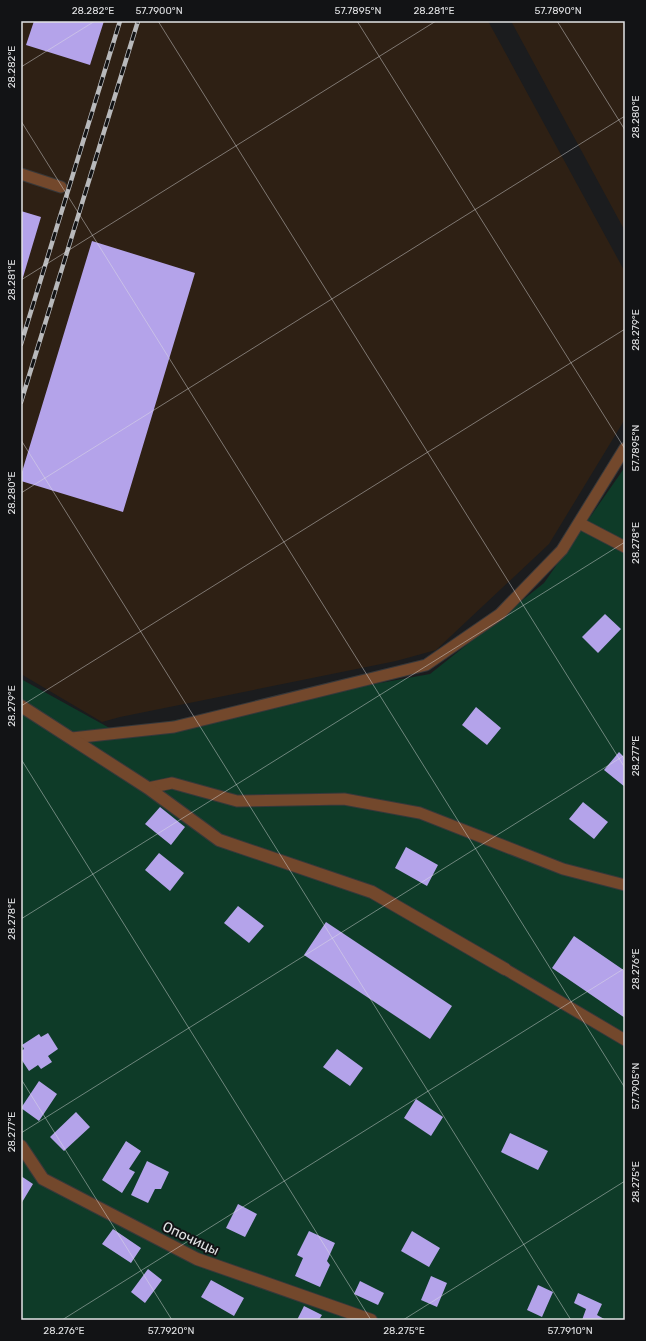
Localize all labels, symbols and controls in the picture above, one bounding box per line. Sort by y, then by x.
text: 28.282°E [72,5,114,17]
text: 57.7900°N [135,5,183,17]
text: 57.7895°N [335,5,381,17]
text: 28.281°E [413,5,455,17]
text: 57.7890°N [534,5,582,17]
text: 28.282°E [6,46,18,88]
text: 28.280°E [630,95,642,139]
text: 28.281°E [6,259,18,301]
text: 28.279°E [630,309,642,351]
text: 57.7895°N [630,425,642,471]
text: 28.280°E [6,471,18,515]
text: 28.278°E [630,522,642,564]
text: 28.279°E [6,685,18,727]
text: 28.277°E [630,736,642,776]
text: 28.278°E [6,898,18,940]
text: 28.276°E [630,948,642,990]
text: 57.7905°N [630,1063,642,1109]
text: 28.277°E [6,1112,18,1152]
text: 28.275°E [630,1161,642,1203]
street label: Опочицы [160,1218,222,1259]
text: 28.276°E [43,1325,85,1337]
text: 57.7920°N [148,1325,194,1337]
text: 28.275°E [383,1325,425,1337]
text: 57.7910°N [547,1325,593,1337]

